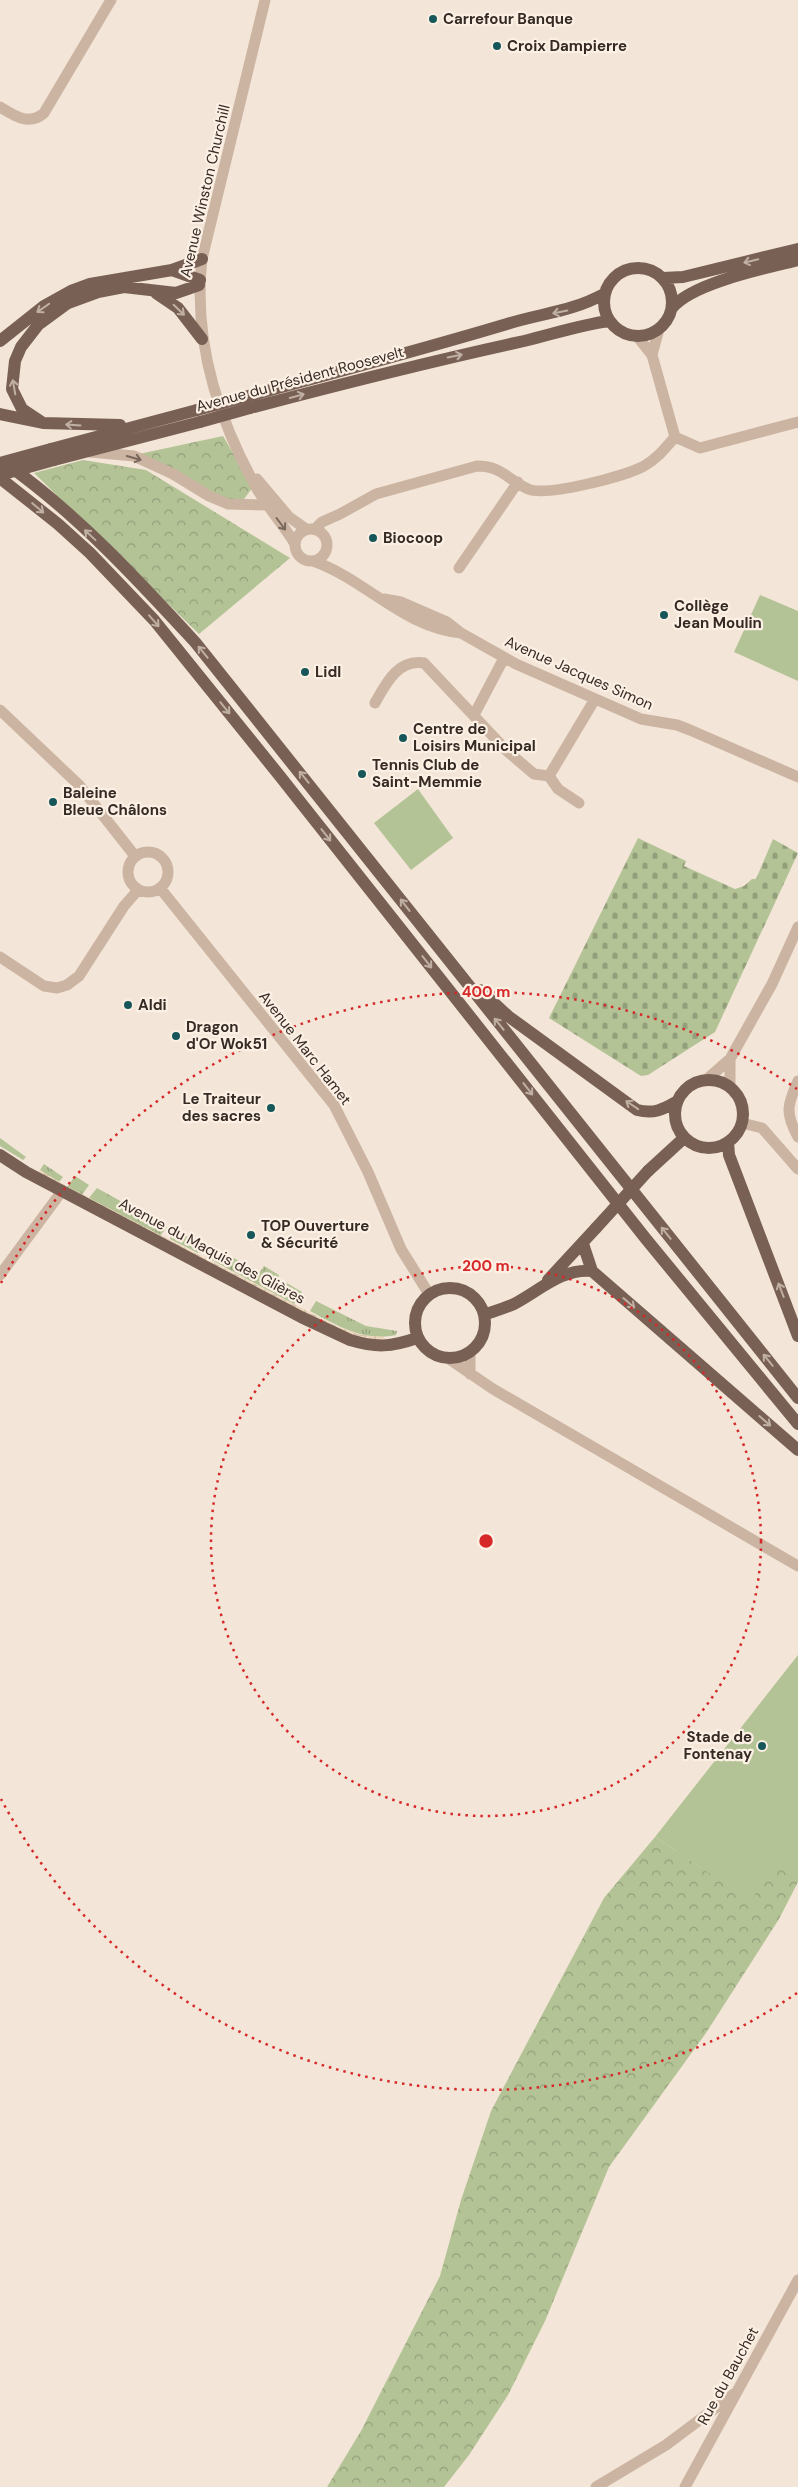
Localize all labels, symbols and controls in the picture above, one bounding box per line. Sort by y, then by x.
place label: Carrefour Banque [443,9,573,29]
marker: Carrefour Banque [427,13,439,25]
place label: Croix Dampierre [507,36,627,56]
marker: Croix Dampierre [491,40,503,52]
street label: Avenue Winston Churchill [175,103,235,279]
one-way arrow [743,257,759,266]
one-way arrow [36,303,50,313]
one-way arrow [172,304,185,316]
one-way arrow [552,308,568,317]
street label: Avenue du Président Roosevelt [194,342,406,416]
one-way arrow [446,351,462,360]
one-way arrow [8,380,18,396]
one-way arrow [289,391,305,400]
one-way arrow [66,420,82,429]
one-way arrow [126,453,142,463]
one-way arrow [32,502,45,513]
one-way arrow [276,517,286,531]
place label: Biocoop [383,528,443,548]
one-way arrow [84,529,96,541]
marker: Biocoop [367,532,379,544]
place label: Collège Jean Moulin [674,596,762,633]
marker: Collège Jean Moulin [658,609,670,621]
one-way arrow [148,615,160,628]
street label: Avenue Jacques Simon [502,631,656,715]
one-way arrow [197,645,208,658]
place label: Lidl [315,662,341,682]
marker: Lidl [299,666,311,678]
one-way arrow [219,701,230,714]
place label: Centre de Loisirs Municipal [413,719,536,756]
marker: Centre de Loisirs Municipal [397,732,409,744]
place label: Tennis Club de Saint-Memmie [372,755,482,792]
marker: Tennis Club de Saint-Memmie [356,768,368,780]
one-way arrow [299,771,310,784]
place label: Baleine Bleue Châlons [63,783,167,820]
marker: Baleine Bleue Châlons [47,796,59,808]
one-way arrow [321,828,331,842]
one-way arrow [399,899,410,912]
one-way arrow [422,955,432,969]
text: 400 m [462,982,510,1002]
street label: Avenue Marc Hamet [254,987,356,1109]
place label: Aldi [138,995,167,1015]
marker: Aldi [122,999,134,1011]
place label: Dragon d'Or Wok51 [186,1017,267,1054]
one-way arrow [494,1018,505,1031]
marker: Dragon d'Or Wok51 [170,1030,182,1042]
one-way arrow [522,1083,533,1096]
place label: Le Traiteur des sacres [182,1089,261,1126]
one-way arrow [625,1100,639,1110]
marker: Le Traiteur des sacres [265,1102,277,1114]
street label: Avenue du Maquis des Glières [115,1193,309,1309]
place label: TOP Ouverture & Sécurité [261,1216,369,1253]
one-way arrow [661,1227,672,1240]
marker: TOP Ouverture & Sécurité [245,1229,257,1241]
text: 200 m [462,1256,510,1276]
one-way arrow [775,1283,784,1298]
one-way arrow [622,1297,635,1309]
one-way arrow [762,1354,773,1367]
one-way arrow [758,1415,771,1427]
centre of rings [477,1532,495,1550]
place label: Stade de Fontenay [683,1727,752,1764]
marker: Stade de Fontenay [756,1740,768,1752]
street label: Rue du Bauchet [693,2323,763,2429]

